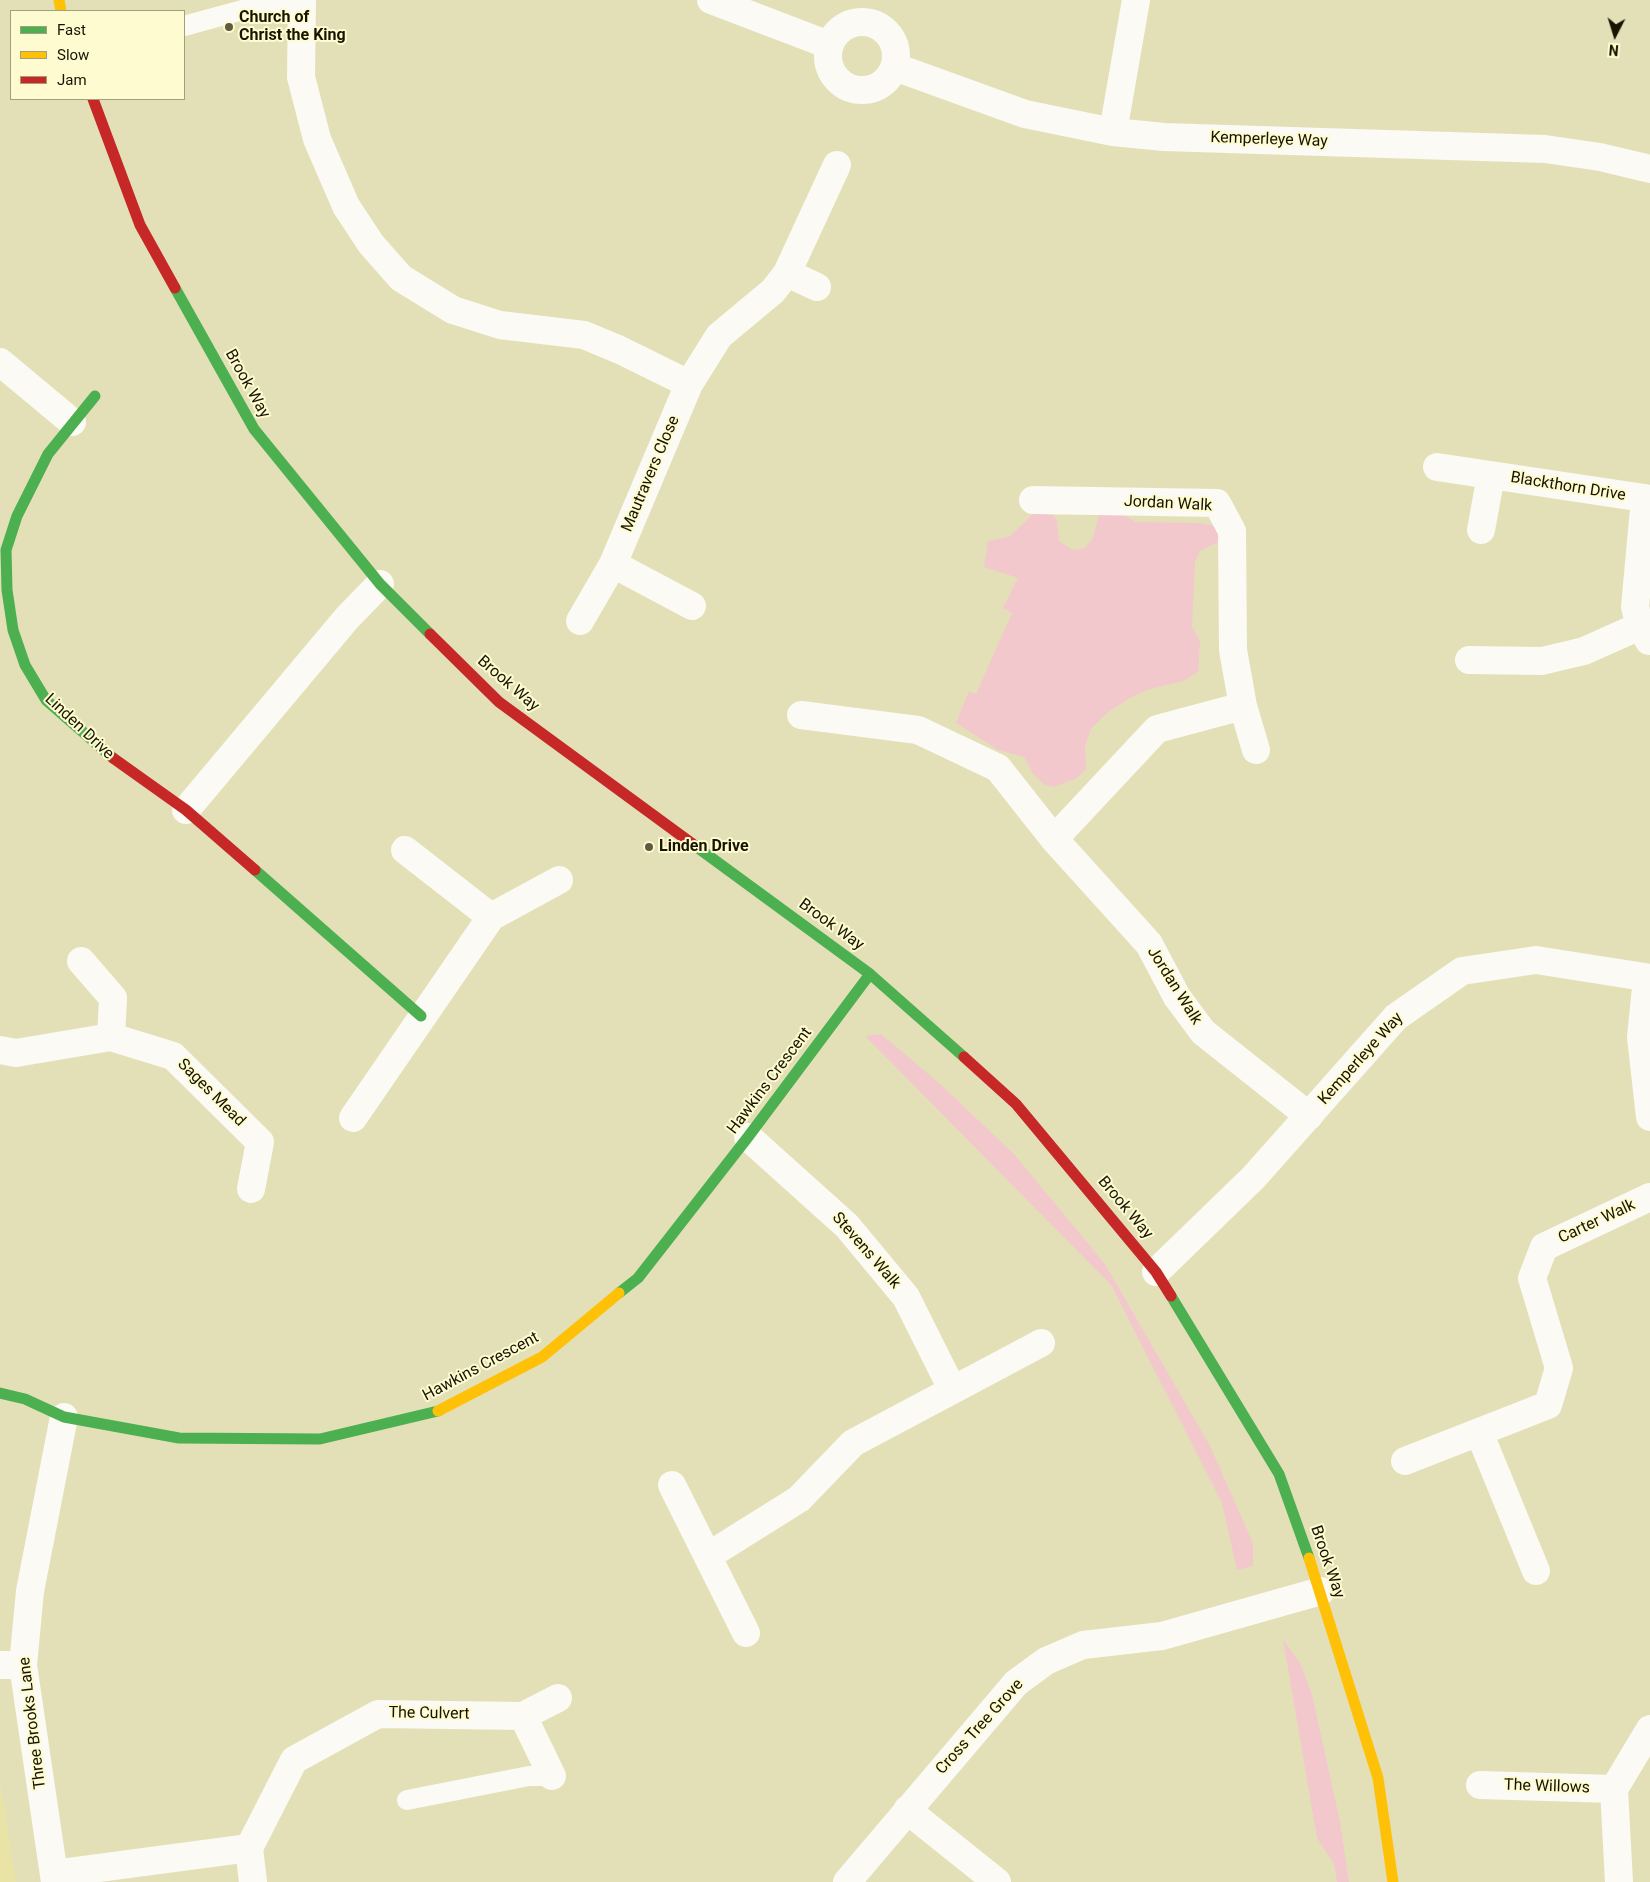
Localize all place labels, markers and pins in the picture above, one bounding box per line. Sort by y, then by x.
place label: Church of Christ the King [239,8,346,46]
marker: Church of Christ the King [223,21,235,33]
place label: Linden Drive [659,837,749,857]
marker: Linden Drive [643,841,655,853]

